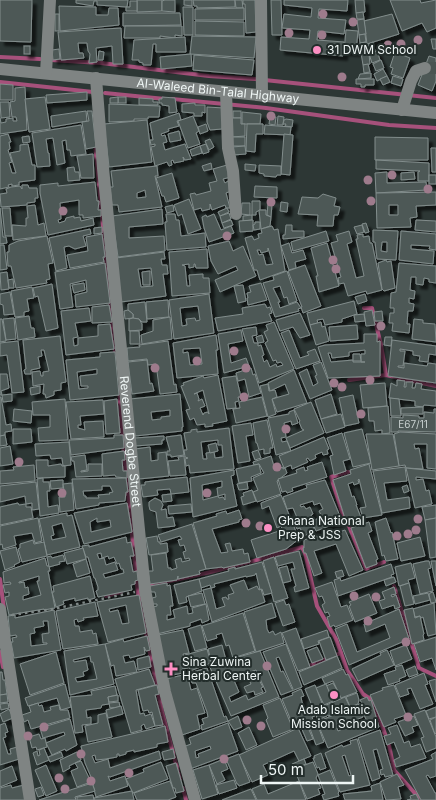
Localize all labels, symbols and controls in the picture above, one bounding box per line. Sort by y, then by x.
place label: 31 DWM School [327,42,416,57]
marker: 31 DWM School [311,44,323,56]
street label: Al-Waleed Bin-Talal Highway [136,75,300,106]
street label: Reverend Dogbe Street [117,375,145,508]
house number: E67/11 [398,418,428,430]
place label: Ghana National Prep & JSS [278,513,365,542]
marker: Ghana National Prep & JSS [262,522,274,534]
place label: Sina Zuwina Herbal Center [182,654,262,683]
marker: Sina Zuwina Herbal Center [164,662,178,676]
marker: Adab Islamic Mission School [328,689,340,701]
place label: Adab Islamic Mission School [291,702,377,731]
scale bar [261,752,354,784]
text: 50 m [268,760,304,779]

